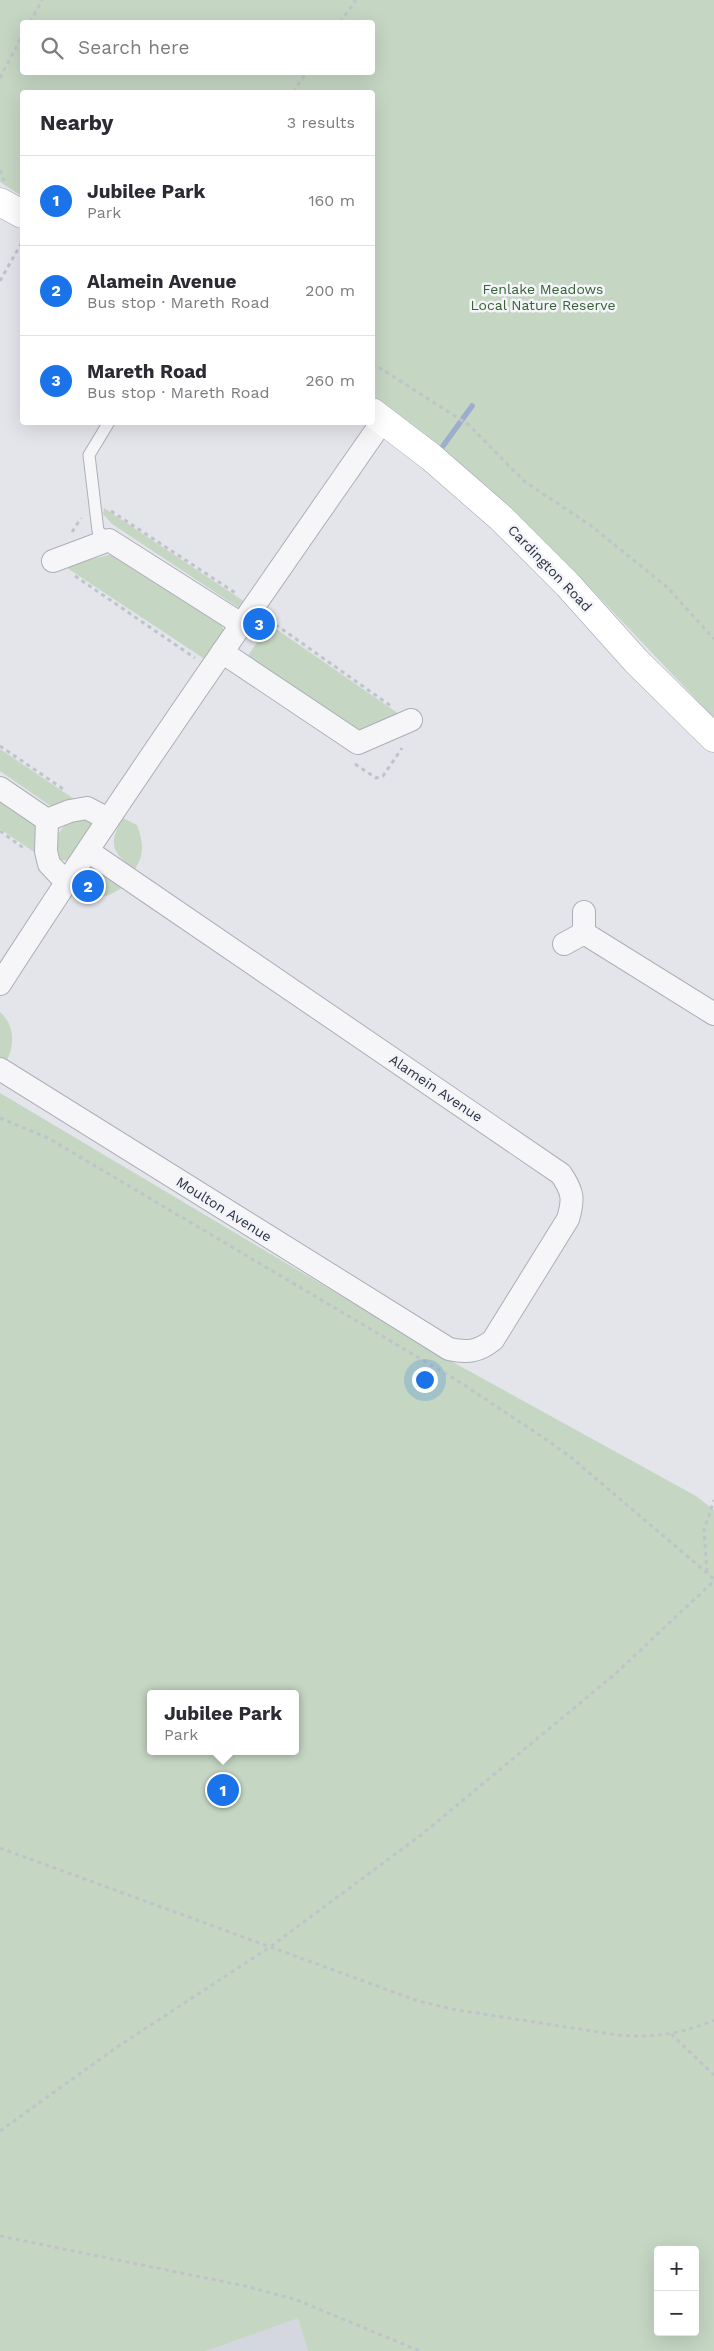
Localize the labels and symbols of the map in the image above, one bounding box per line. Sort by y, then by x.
park label: Fenlake Meadows Local Nature Reserve [470,281,616,313]
street label: Cardington Road [505,522,595,614]
pin: 3 [243,605,275,643]
pin: 2 [72,867,104,905]
street label: Alamein Avenue [386,1051,486,1125]
street label: Moulton Avenue [173,1173,275,1245]
your location [412,1367,438,1393]
pin: 1 [207,1771,239,1809]

